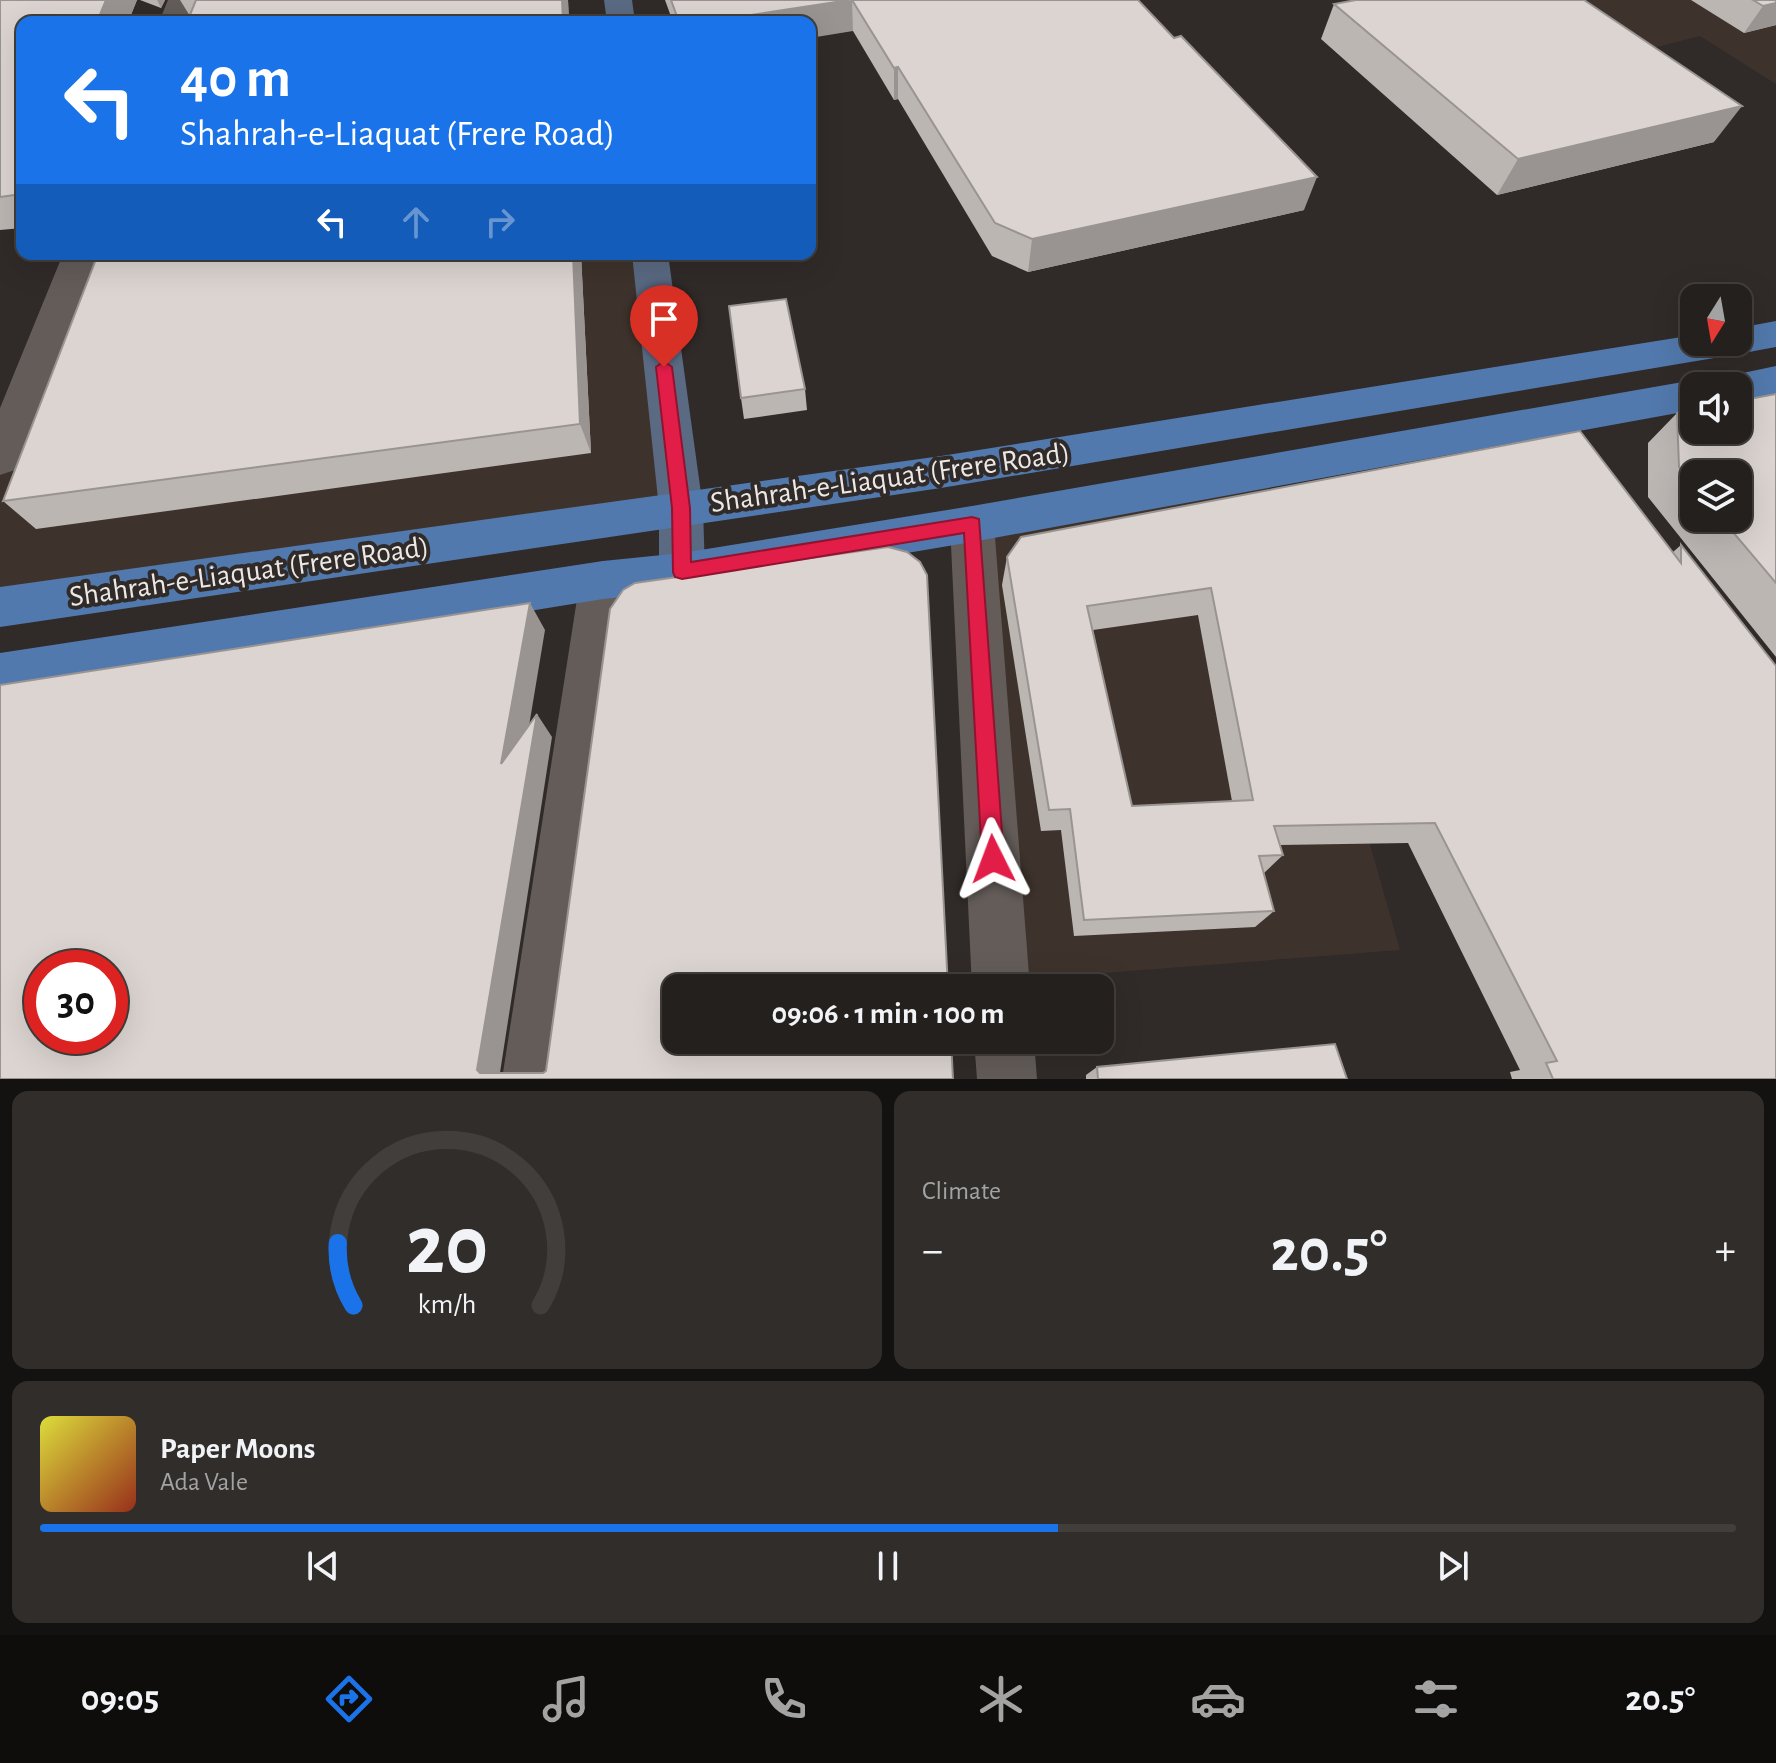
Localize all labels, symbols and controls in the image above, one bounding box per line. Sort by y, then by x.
icon: left [48,48,152,152]
text: 40 m [180,51,291,107]
text: Shahrah-e-Liaquat (Frere Road) [180,116,615,152]
icon: left [310,200,354,244]
icon: ahead [394,200,438,244]
icon: right [478,200,522,244]
north arrow [1680,284,1752,356]
map controls [1680,284,1752,532]
pin [630,285,698,367]
icon: arrive [642,297,686,341]
button: sound [1680,372,1752,444]
street label: Shahrah-e-Liaquat (Frere Road) [708,438,1072,518]
button: layers [1680,460,1752,532]
street label: Shahrah-e-Liaquat (Frere Road) [67,532,431,612]
position arrow [951,817,1035,901]
speed limit sign: 30 [24,950,128,1054]
text: 09:06 · 1 min · 100 m [771,999,1005,1029]
text: Climate [922,1178,1001,1204]
text: 20 [406,1205,488,1289]
text: 20.5° [1271,1222,1387,1282]
text: − [922,1229,943,1273]
text: + [1715,1229,1736,1273]
text: km/h [418,1290,476,1319]
text: Paper Moons [160,1434,315,1464]
text: Ada Vale [160,1469,248,1495]
icon: previous [301,1544,345,1588]
icon: pause [866,1544,910,1588]
icon: next [1431,1544,1475,1588]
icon: directions [321,1671,377,1727]
icon: music [538,1671,594,1727]
icon: phone [756,1671,812,1727]
icon: climate [973,1671,1029,1727]
icon: car [1190,1671,1246,1727]
icon: filters [1408,1671,1464,1727]
text: 09:05 [81,1681,159,1717]
text: 20.5° [1625,1681,1695,1717]

